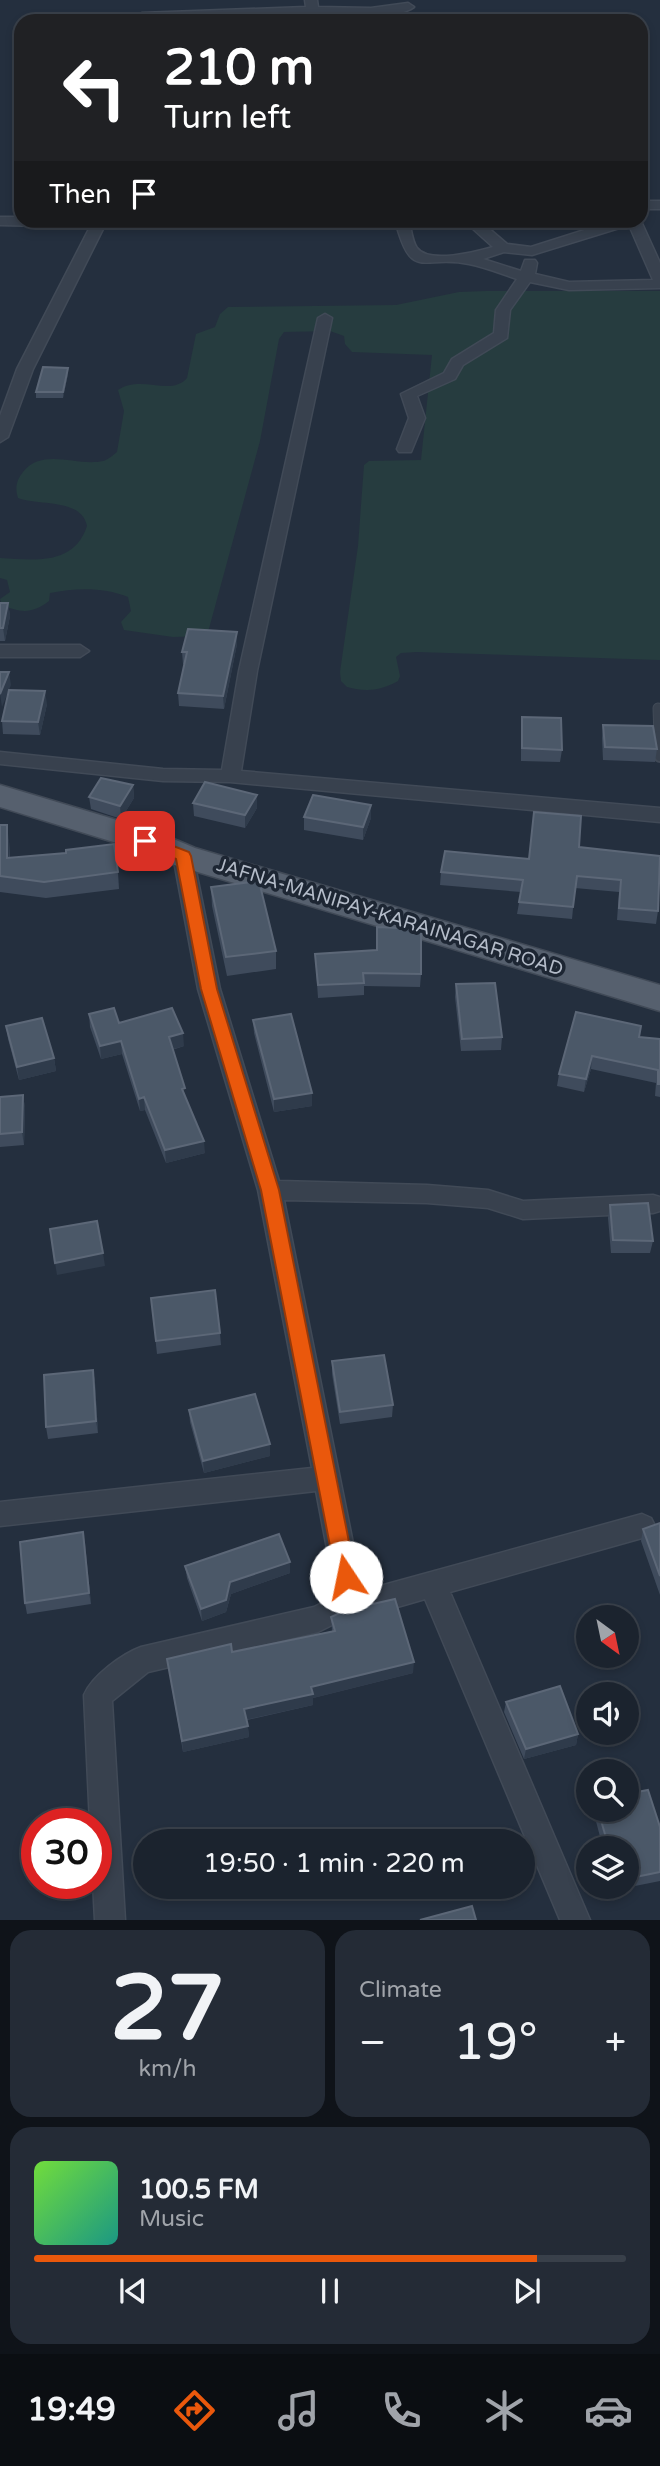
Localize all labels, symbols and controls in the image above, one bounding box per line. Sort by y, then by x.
text: 210 m [164,39,314,98]
icon: left [49,42,140,133]
text: Turn left [164,99,291,137]
icon: arrive [125,175,163,213]
text: Then [49,179,111,210]
pin [115,811,175,871]
icon: arrive [126,822,164,860]
street label: JAFNA-MANIPAY-KARAINAGAR ROAD [214,854,566,980]
position arrow [309,1540,383,1614]
north arrow [576,1605,639,1668]
map controls [576,1605,639,1899]
button: sound [576,1682,639,1745]
button: search [576,1759,639,1822]
speed limit sign: 30 [21,1808,112,1899]
button: layers [576,1836,639,1899]
text: 19:50 · 1 min · 220 m [203,1848,465,1879]
text: 27 [110,1954,225,2064]
text: Climate [359,1976,442,2004]
text: 19° [453,2011,538,2074]
text: − [359,2020,386,2066]
text: + [605,2020,626,2066]
text: km/h [139,2055,196,2083]
text: 100.5 FM [139,2174,259,2205]
text: Music [139,2205,204,2233]
icon: previous [114,2272,152,2310]
icon: pause [311,2272,349,2310]
icon: next [508,2272,546,2310]
icon: directions [170,2386,219,2435]
icon: music [274,2386,323,2435]
icon: phone [377,2386,426,2435]
icon: climate [480,2386,529,2435]
icon: car [584,2386,633,2435]
text: 19:49 [27,2391,116,2429]

